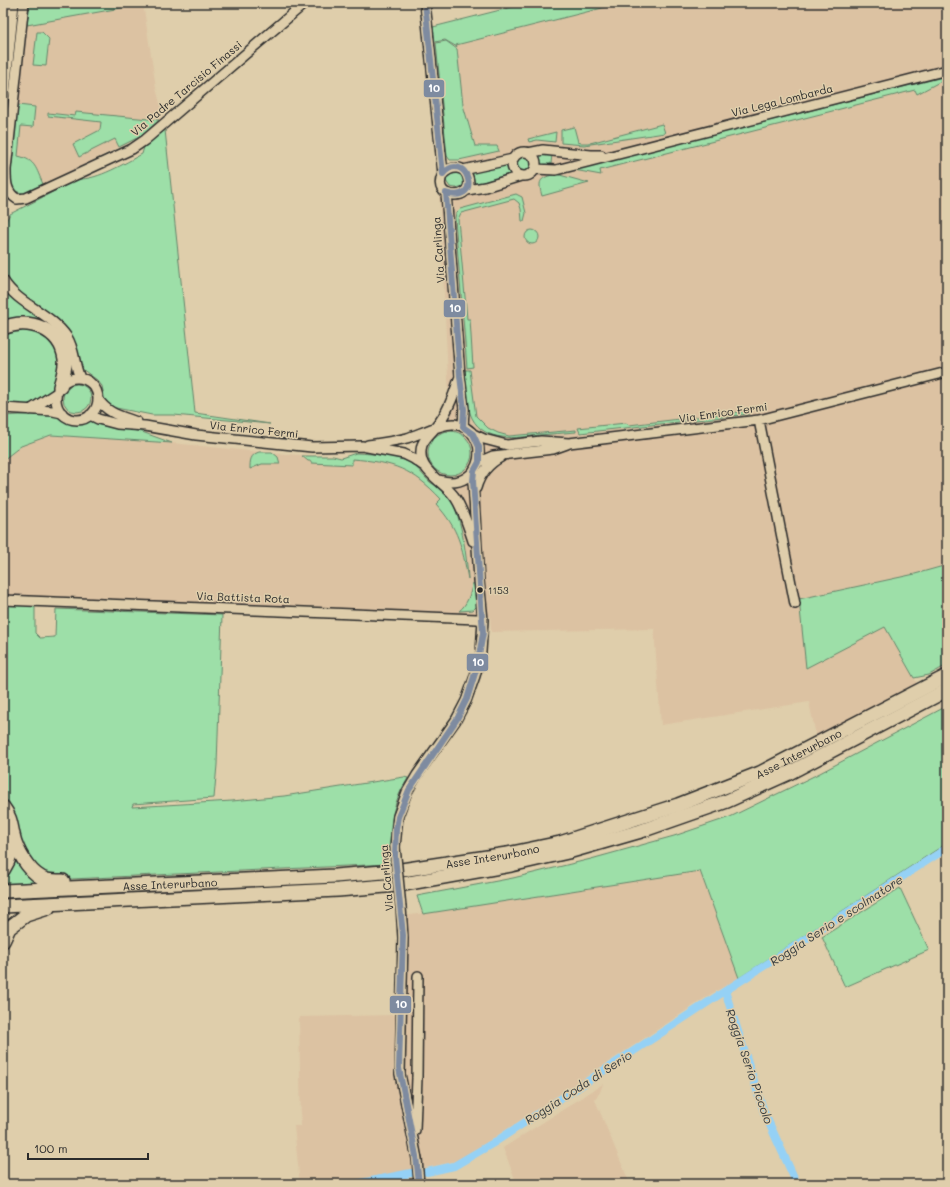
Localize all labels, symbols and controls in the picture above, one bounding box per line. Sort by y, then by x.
street label: Via Padre Tarcisio Finassi [127,37,245,139]
line badge: 10 [423,79,445,98]
text: 10 [428,80,440,95]
street label: Via Lega Lombarda [730,80,835,120]
street label: Via Carlinga [428,216,448,284]
line badge: 10 [443,299,466,318]
text: 10 [449,300,461,315]
street label: Via Enrico Fermi [678,398,768,426]
street label: Via Enrico Fermi [209,417,299,441]
place label: 1153 [488,583,509,597]
marker: 1153 [475,585,485,595]
street label: Via Battista Rota [196,588,290,606]
line badge: 10 [466,653,489,672]
text: 10 [472,654,484,669]
street label: Asse Interurbano [753,724,844,782]
street label: Asse Interurbano [444,840,541,871]
street label: Via Carlinga [376,844,396,912]
water label: Roggia Serio e scolmatore [766,871,906,969]
street label: Asse Interurbano [122,874,218,893]
line badge: 10 [389,995,412,1014]
text: 10 [395,996,407,1011]
water label: Roggia Serio Piccolo [723,1006,777,1126]
water label: Roggia Coda di Serio [521,1046,635,1128]
scale bar [28,1135,148,1161]
text: 100 m [34,1140,68,1156]

